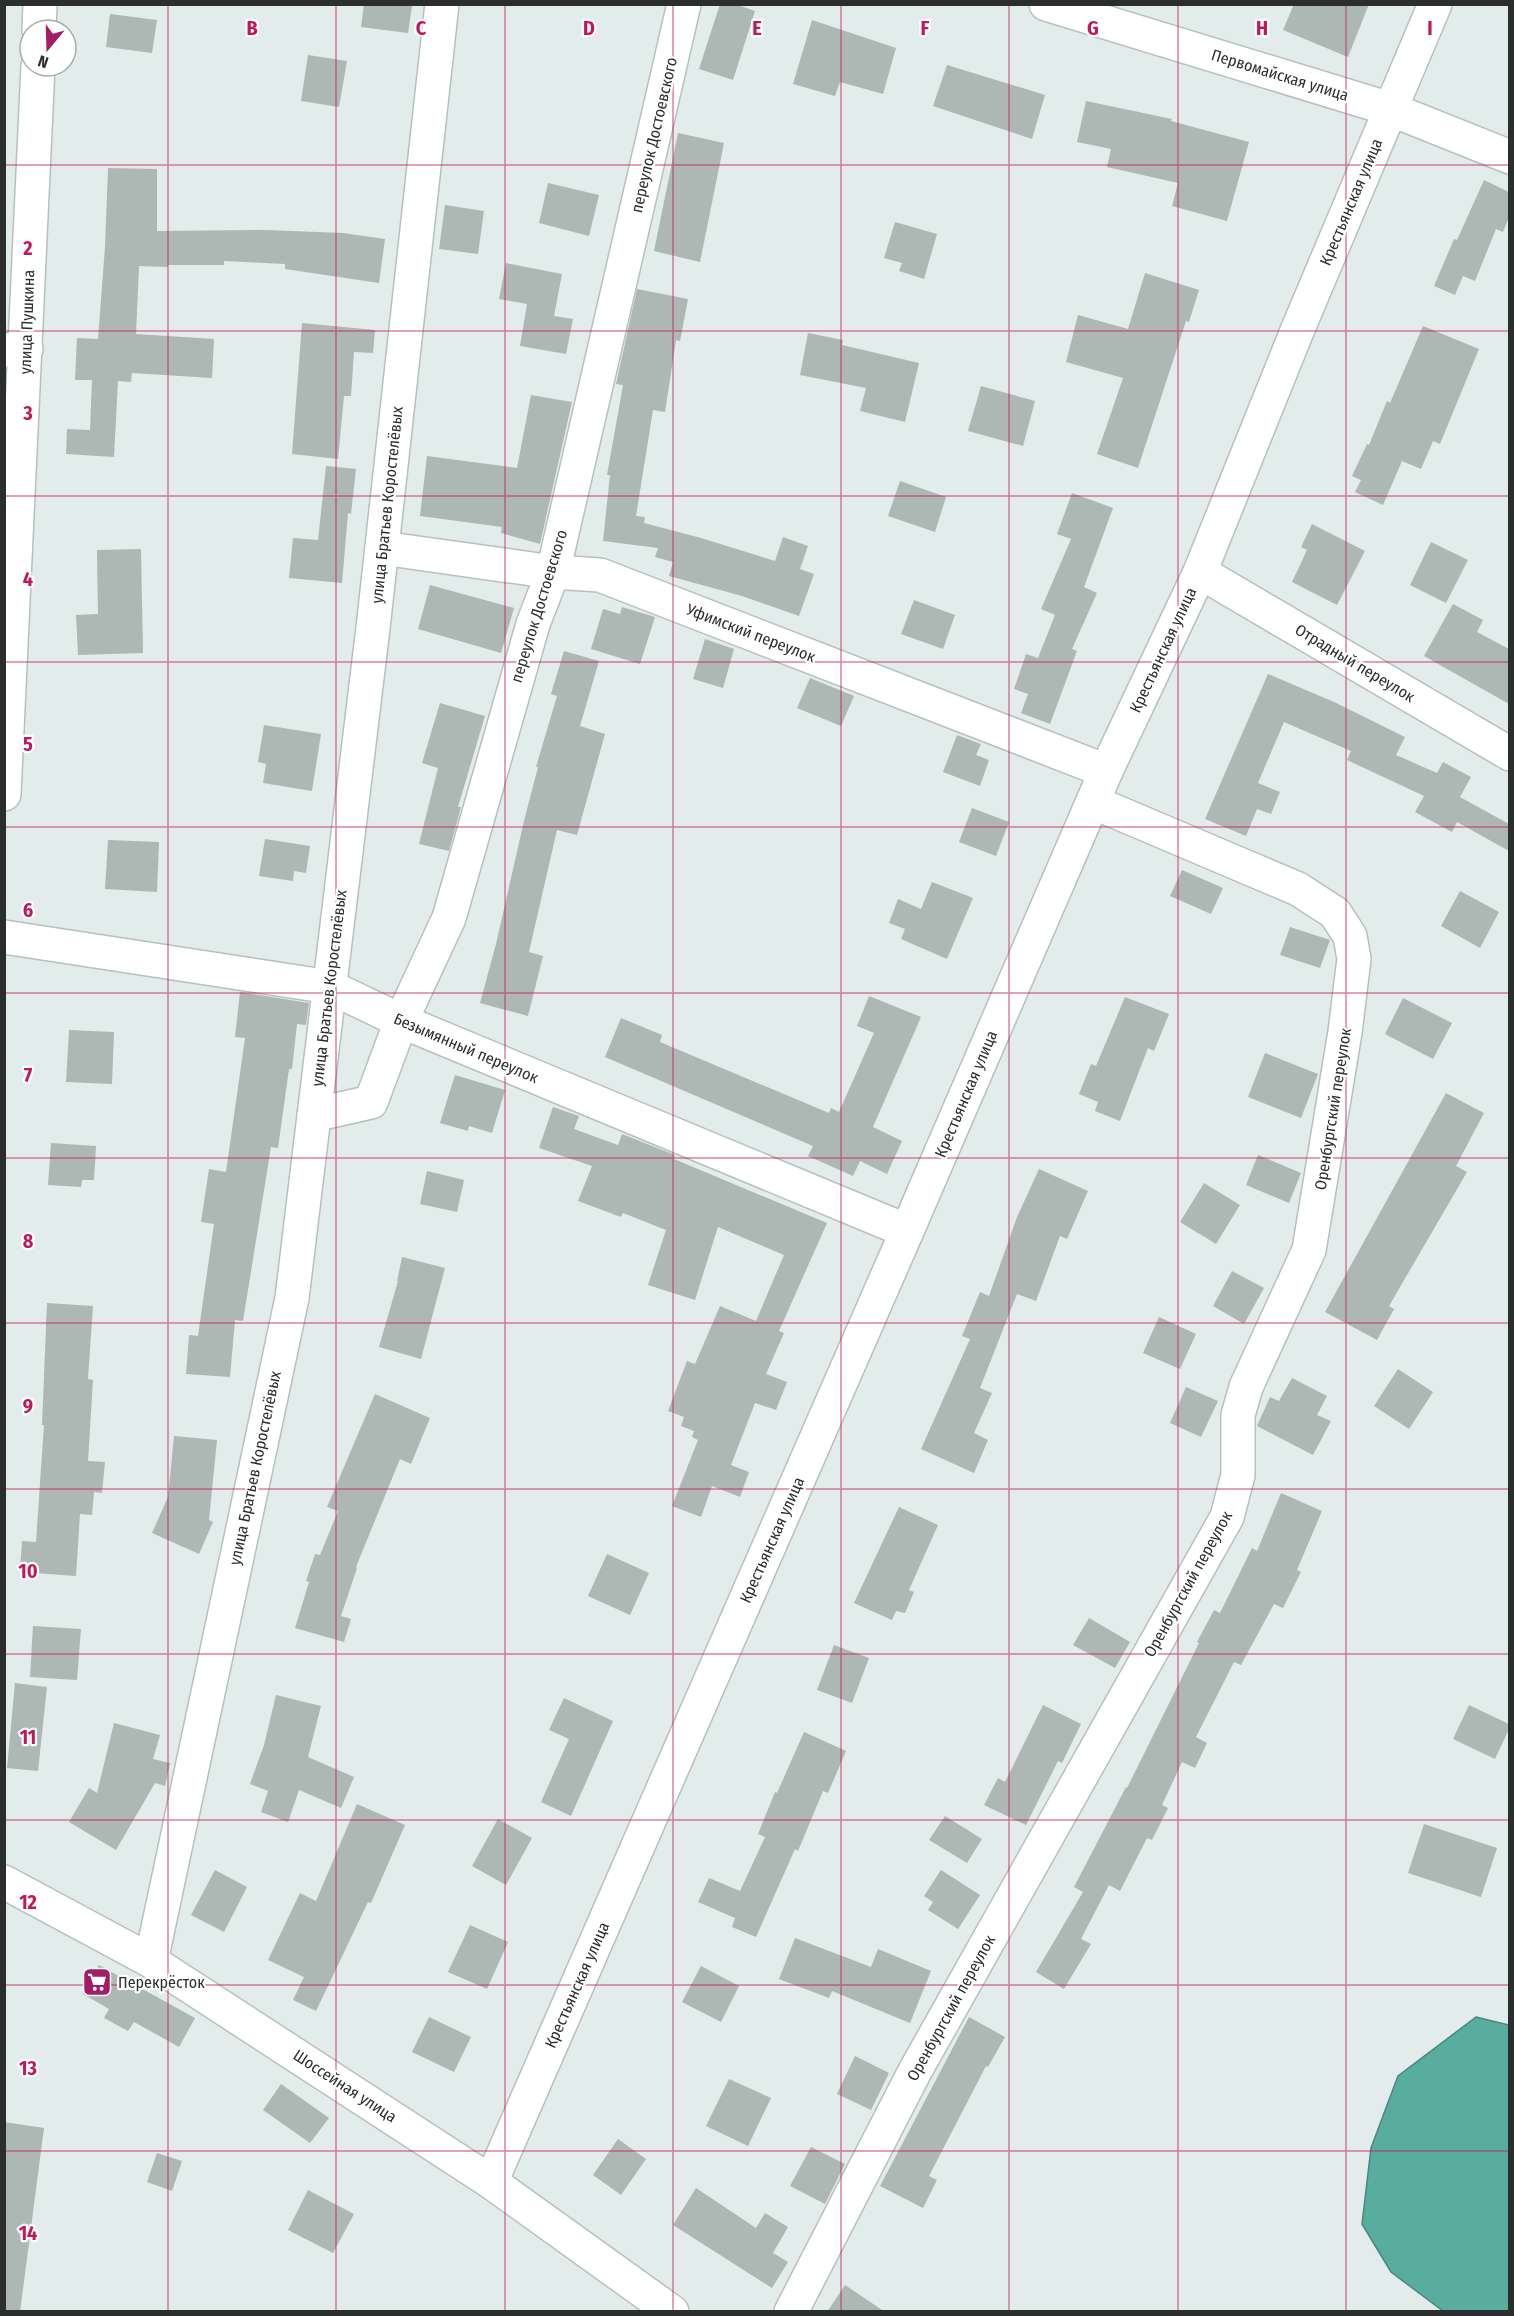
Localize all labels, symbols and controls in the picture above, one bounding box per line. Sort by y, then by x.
text: B [246,16,258,40]
text: C [416,16,427,40]
text: D [583,16,595,40]
text: E [752,16,762,40]
text: F [921,16,930,40]
text: G [1087,16,1099,40]
text: H [1256,16,1268,40]
text: I [1427,16,1433,40]
north arrow [18,18,78,78]
street label: Первомайская улица [1209,45,1351,105]
text: N [36,51,51,72]
street label: переулок Достоевского [627,55,681,215]
street label: Крестьянская улица [1316,136,1386,268]
text: 2 [22,236,33,260]
street label: улица Пушкина [16,269,38,375]
text: 3 [22,401,33,425]
street label: улица Братьев Коростелёвых [367,406,407,604]
street label: переулок Достоевского [507,527,571,685]
text: 4 [23,567,33,591]
street label: Крестьянская улица [1126,584,1200,716]
street label: Уфимский переулок [683,599,819,666]
street label: Отрадный переулок [1292,620,1419,706]
text: 5 [23,732,33,756]
street label: улица Братьев Коростелёвых [308,889,350,1087]
text: 6 [23,898,33,922]
street label: Безымянный переулок [391,1009,542,1087]
street label: Оренбургский переулок [1311,1026,1355,1191]
street label: Крестьянская улица [931,1028,1001,1160]
text: 7 [24,1063,33,1087]
text: 8 [23,1229,34,1253]
street label: улица Братьев Коростелёвых [225,1369,285,1567]
text: 9 [23,1394,33,1418]
street label: Крестьянская улица [736,1474,808,1606]
street label: Оренбургский переулок [1140,1507,1236,1660]
text: 10 [18,1559,38,1583]
text: 11 [20,1725,36,1749]
text: 12 [19,1890,37,1914]
street label: Крестьянская улица [541,1919,613,2051]
street label: Оренбургский переулок [903,1931,999,2084]
supermarket icon: Перекрёсток [81,1966,113,1998]
place label: Перекрёсток [118,1973,205,1992]
street label: Шоссейная улица [290,2046,400,2127]
text: 13 [19,2056,37,2080]
text: 14 [19,2221,37,2245]

